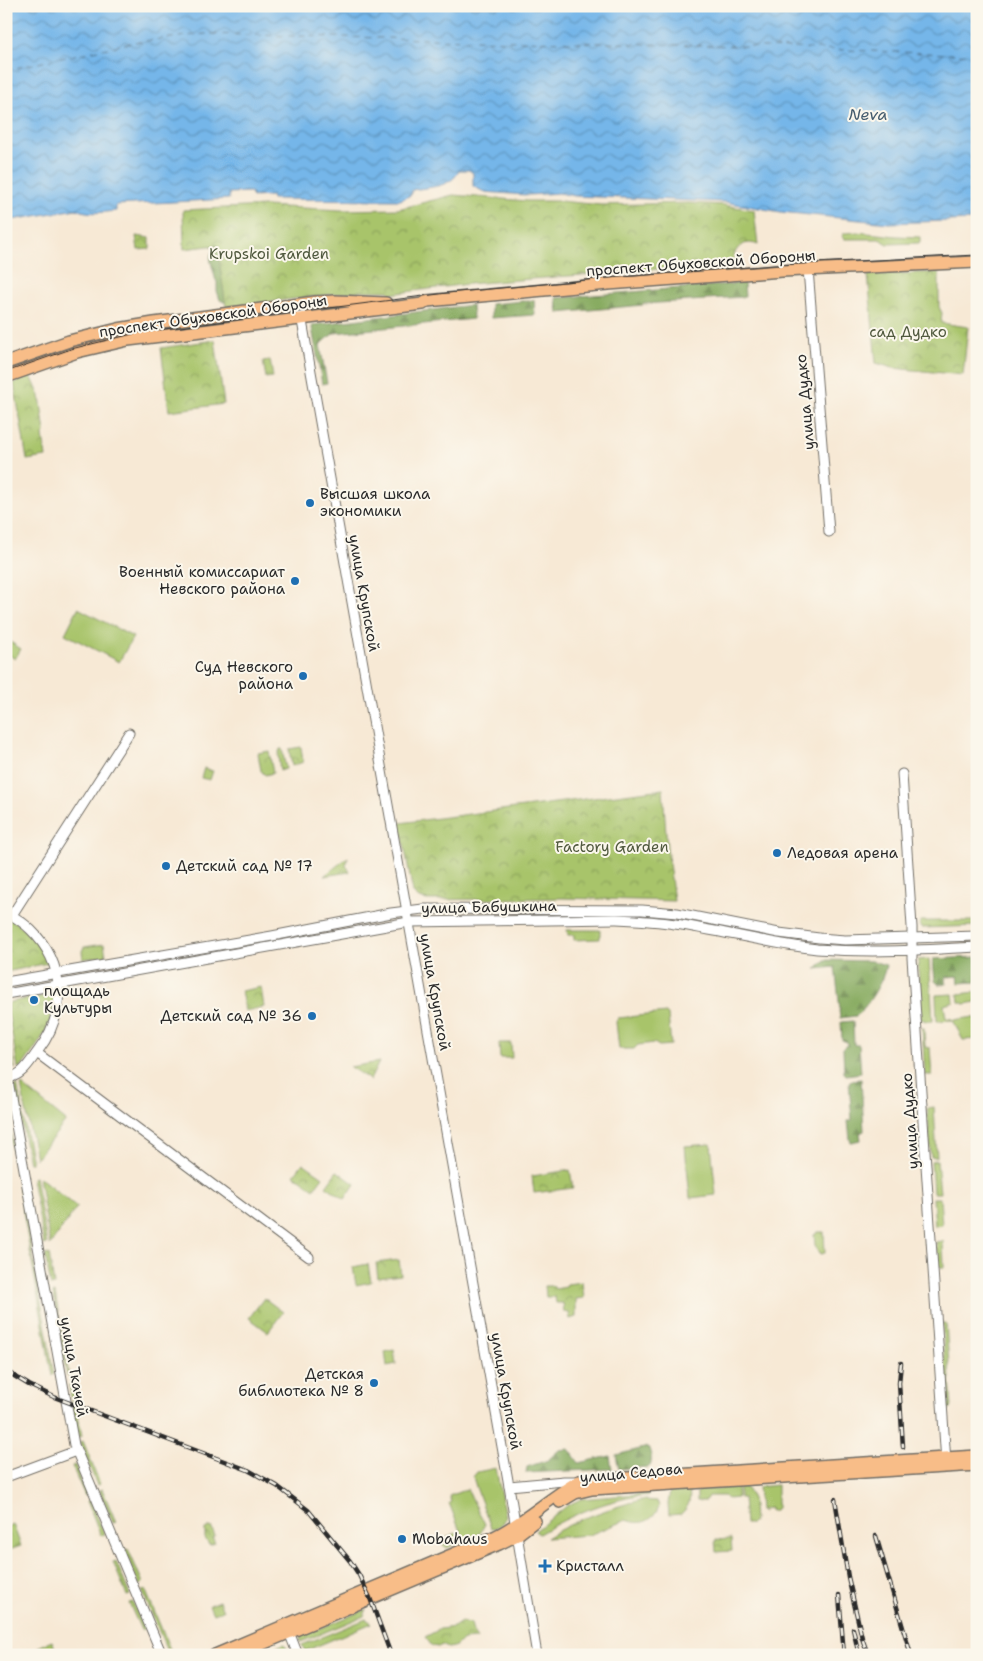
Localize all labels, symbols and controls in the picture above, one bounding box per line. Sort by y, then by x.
water label: Neva [848,104,888,125]
park label: Krupskoi Garden [209,244,329,264]
street label: проспект Обуховской Обороны [586,245,816,281]
street label: проспект Обуховской Обороны [98,290,328,342]
park label: сад Дудко [869,322,947,342]
street label: улица Дудко [791,353,819,451]
place label: Высшая школа экономики [320,484,431,521]
marker: Высшая школа экономики [304,497,316,509]
street label: улица Крупской [344,533,384,653]
place label: Военный комиссариат Невского района [119,562,286,599]
marker: Военный комиссариат Невского района [289,575,301,587]
place label: Суд Невского района [195,657,294,694]
marker: Суд Невского района [297,670,309,682]
park label: Factory Garden [555,837,669,857]
place label: Ледовая арена [787,843,899,863]
marker: Ледовая арена [771,847,783,859]
place label: Детский сад № 17 [176,856,313,876]
marker: Детский сад № 17 [160,860,172,872]
street label: улица Бабушкина [421,896,558,918]
street label: улица Крупской [415,932,455,1052]
place label: площадь Культуры [44,981,112,1018]
marker: площадь Культуры [28,994,40,1006]
place label: Детский сад № 36 [161,1006,302,1026]
marker: Детский сад № 36 [306,1010,318,1022]
street label: улица Дудко [897,1072,923,1170]
street label: улица Ткачей [55,1315,93,1419]
street label: улица Крупской [486,1331,526,1451]
place label: Детская библиотека № 8 [238,1364,364,1401]
marker: Детская библиотека № 8 [368,1377,380,1389]
street label: улица Седова [579,1459,684,1487]
place label: Mobahaus [412,1529,488,1549]
marker: Mobahaus [396,1533,408,1545]
place label: Кристалл [556,1556,625,1576]
marker: Кристалл [538,1559,552,1573]

